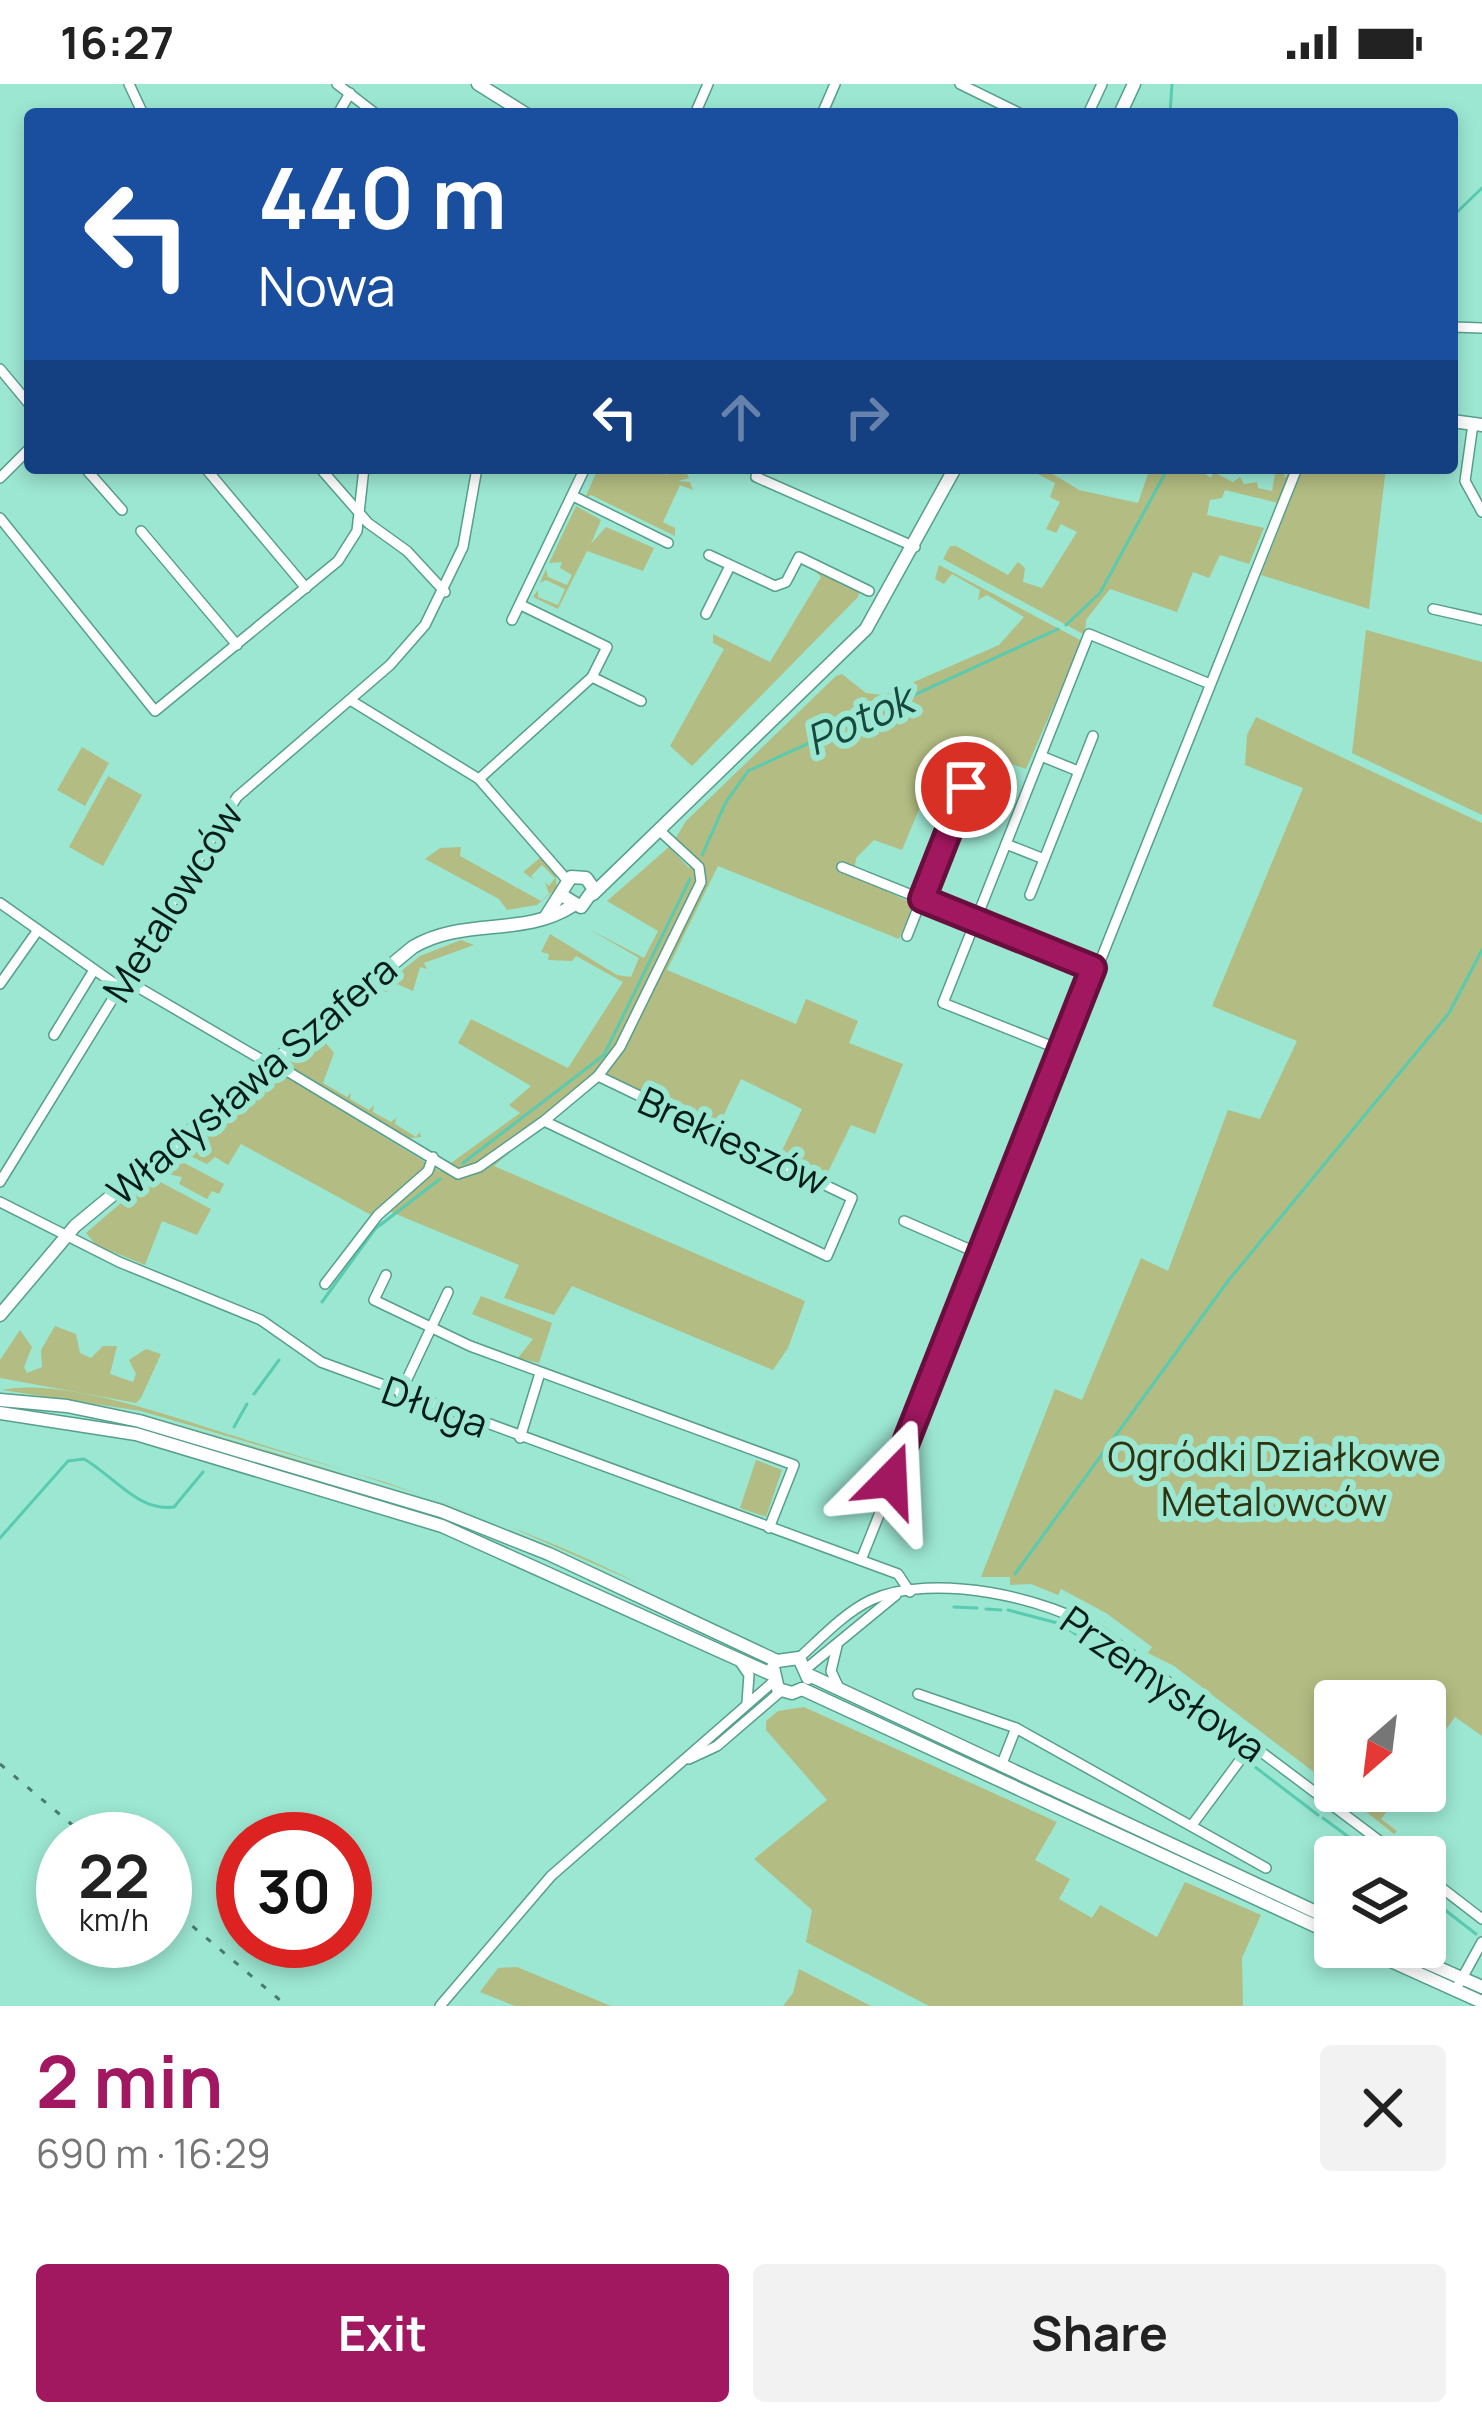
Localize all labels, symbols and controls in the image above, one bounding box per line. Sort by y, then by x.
text: 16:27 [60,11,174,73]
text: 440 m [258,139,507,254]
icon: left [60,156,216,312]
text: Nowa [258,248,396,322]
icon: left [582,384,648,450]
icon: ahead [708,384,774,450]
icon: right [834,384,900,450]
water label: Potok [796,668,926,768]
pin [915,736,1017,838]
icon: arrive [933,754,999,820]
street label: Metalowców [89,791,255,1012]
street label: Władysława Szafera [95,942,408,1217]
street label: Brekieszów [630,1073,837,1208]
street label: Długa [375,1362,496,1450]
position arrow [828,1417,954,1543]
park label: Ogródki Działkowe Metalowców [1108,1429,1440,1528]
street label: Przemysłowa [1050,1593,1277,1774]
north arrow [1314,1680,1446,1812]
map controls [1314,1680,1446,1968]
speed limit sign: 30 [216,1812,372,1968]
text: 22 [78,1834,150,1916]
button: layers [1314,1836,1446,1968]
text: km/h [79,1899,149,1940]
text: 2 min [36,2031,223,2130]
button: close [1320,2045,1446,2171]
text: 690 m · 16:29 [36,2126,271,2180]
button: Exit [36,2264,729,2402]
button: Share [753,2264,1446,2402]

